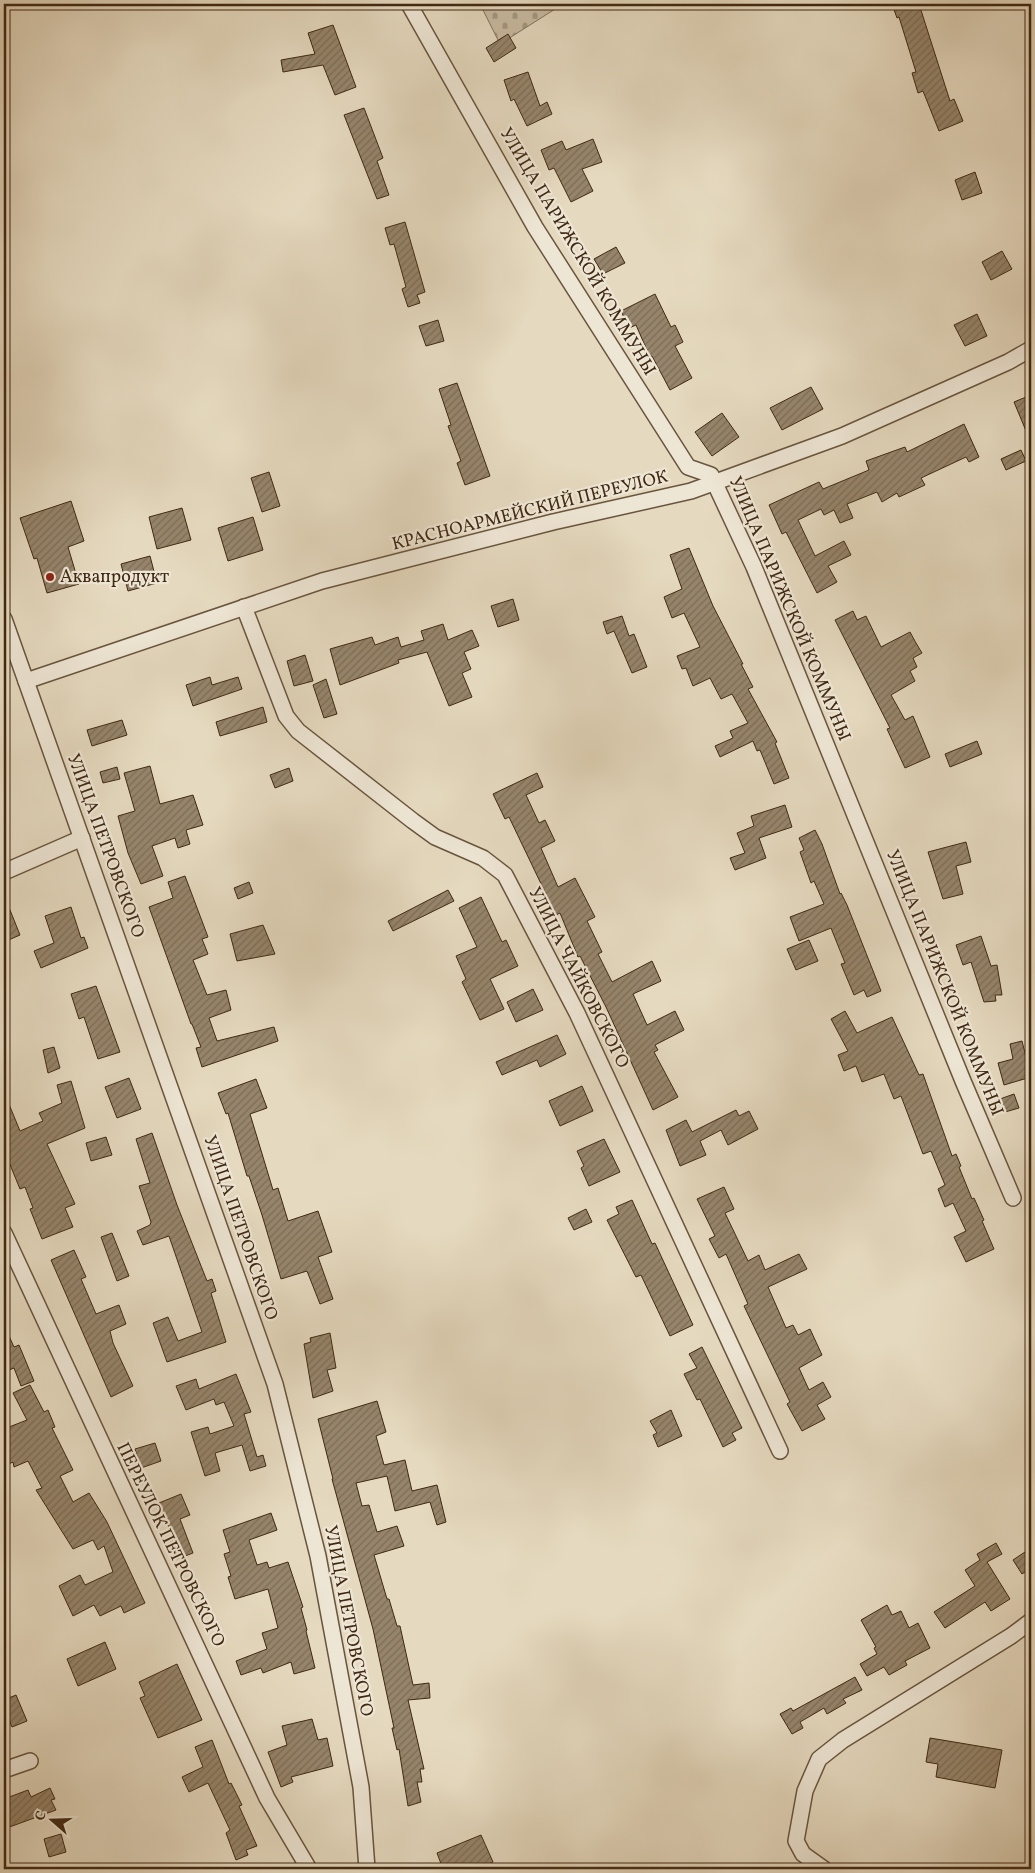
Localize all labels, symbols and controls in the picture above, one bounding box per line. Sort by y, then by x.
street label: УЛИЦА ПАРИЖСКОЙ КОММУНЫ [493,123,661,381]
street label: КРАСНОАРМЕЙСКИЙ ПЕРЕУЛОК [389,465,671,557]
street label: УЛИЦА ПАРИЖСКОЙ КОММУНЫ [722,473,856,745]
place label: Аквапродукт [60,565,169,590]
marker: Аквапродукт [44,571,56,583]
street label: УЛИЦА ПЕТРОВСКОГО [60,750,150,942]
street label: УЛИЦА ПАРИЖСКОЙ КОММУНЫ [879,846,1009,1120]
street label: УЛИЦА ЧАЙКОВСКОГО [521,883,635,1073]
street label: УЛИЦА ПЕТРОВСКОГО [197,1132,283,1324]
street label: ПЕРЕУЛОК ПЕТРОВСКОГО [110,1439,230,1651]
street label: УЛИЦА ПЕТРОВСКОГО [317,1523,379,1719]
north arrow [28,1796,78,1846]
text: С [31,1809,52,1824]

